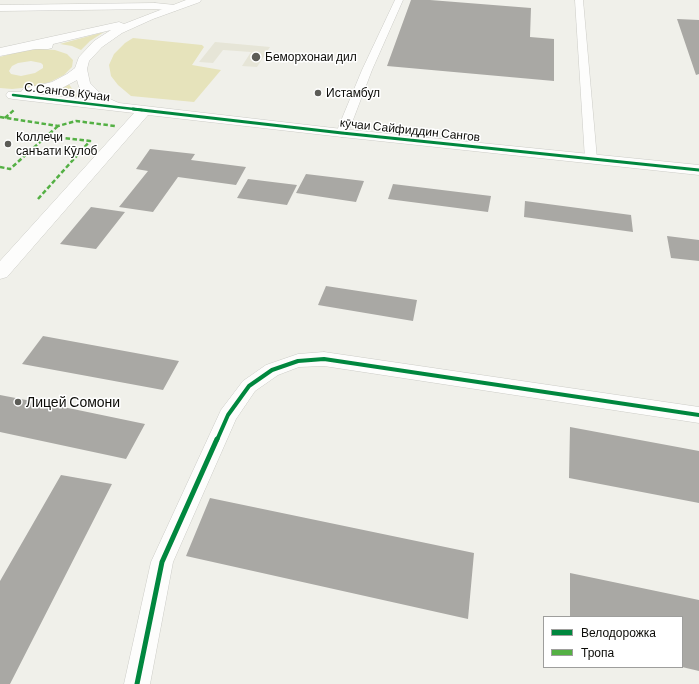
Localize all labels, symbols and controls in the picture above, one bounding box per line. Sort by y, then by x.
place label: Беморхонаи дил [265,50,357,64]
marker: Беморхонаи дил [250,51,262,63]
street label: С.Сангов Кӯчаи [23,80,111,104]
place label: Истамбул [326,86,380,100]
marker: Истамбул [313,88,323,98]
street label: кӯчаи Сайфиддин Сангов [339,115,481,145]
place label: Коллеҷи санъати Кӯлоб [16,130,97,158]
marker: Коллеҷи санъати Кӯлоб [3,139,13,149]
place label: Лицей Сомони [26,394,120,410]
marker: Лицей Сомони [13,397,23,407]
legend [543,616,683,668]
text: Велодорожка [581,625,656,639]
text: Тропа [581,645,614,659]

